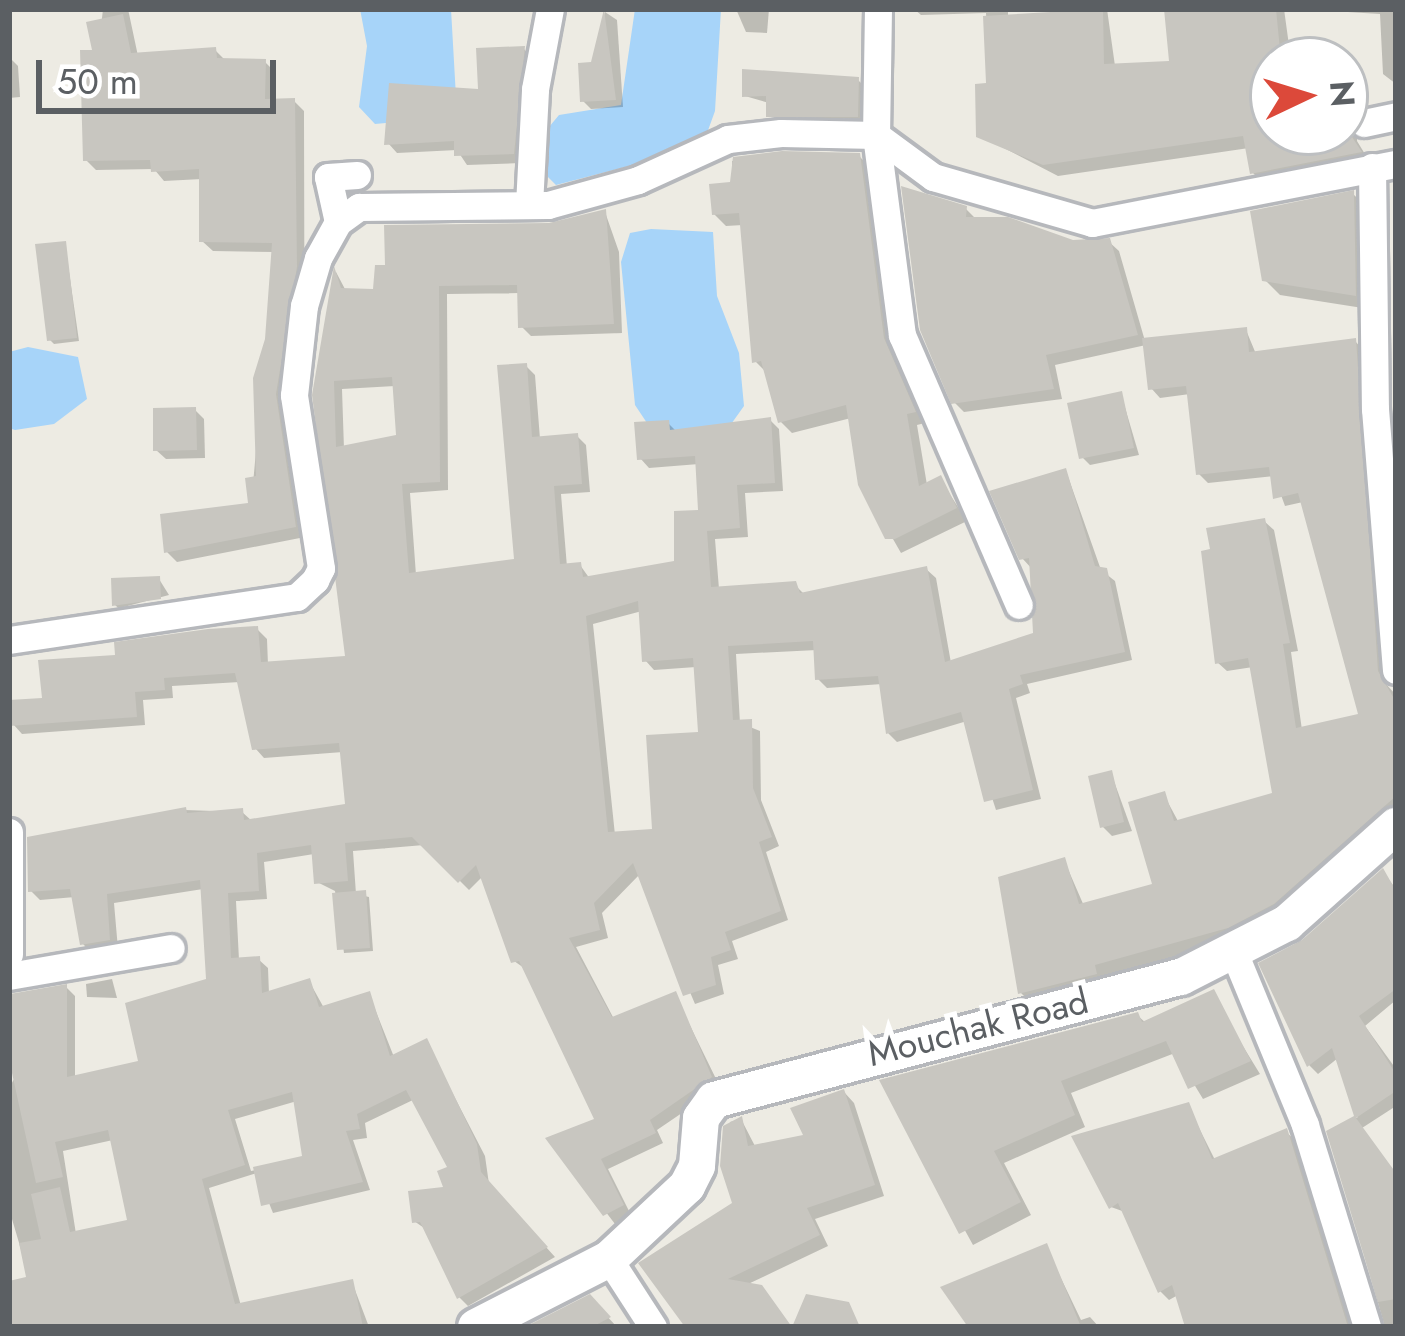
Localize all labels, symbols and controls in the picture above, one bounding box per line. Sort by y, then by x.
scale bar [42,36,282,110]
north arrow [1249,36,1369,156]
text: 50 m [57,55,138,107]
text: N [1318,79,1367,108]
street label: Mouchak Road [863,979,1093,1075]

